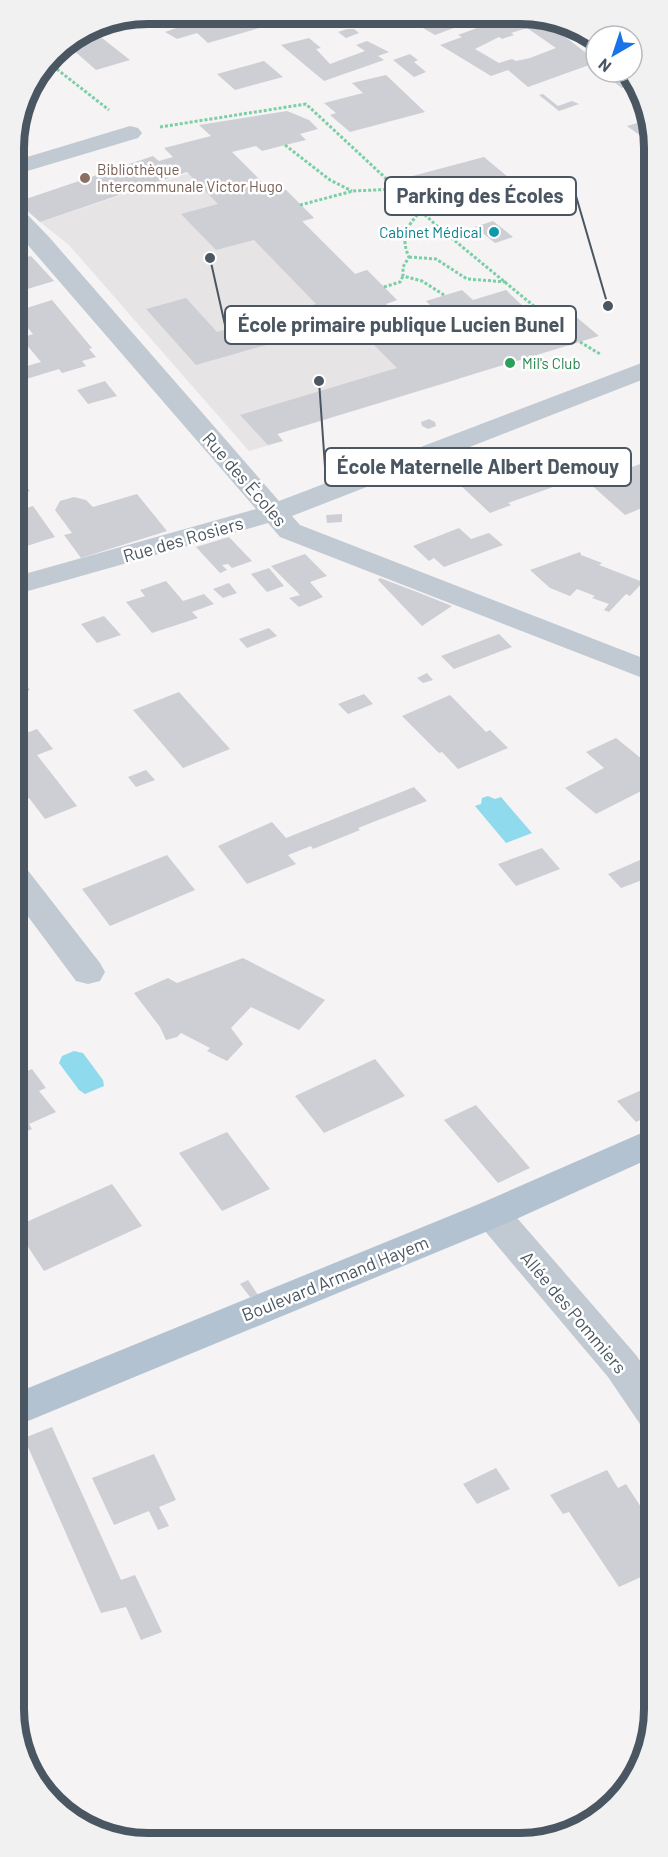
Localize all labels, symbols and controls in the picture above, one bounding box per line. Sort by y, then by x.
north arrow [584,24,644,84]
text: N [594,55,614,77]
place label: Bibliothèque Intercommunale Victor Hugo [97,160,283,195]
marker: Bibliothèque Intercommunale Victor Hugo [78,171,92,185]
callout: Parking des Écoles [385,177,576,215]
text: Parking des Écoles [396,183,564,207]
place label: Cabinet Médical [379,223,482,241]
marker: Cabinet Médical [487,225,501,239]
callout: École primaire publique Lucien Bunel [225,306,576,344]
text: École primaire publique Lucien Bunel [238,312,564,336]
place label: Mil's Club [522,354,581,372]
marker: Mil's Club [503,356,517,370]
street label: Rue des Écoles [198,427,292,531]
callout: École Maternelle Albert Demouy [325,448,631,486]
text: École Maternelle Albert Demouy [337,454,619,478]
street label: Rue des Rosiers [120,511,246,567]
street label: Boulevard Armand Hayem [238,1230,432,1326]
street label: Allée des Pommiers [516,1246,632,1378]

